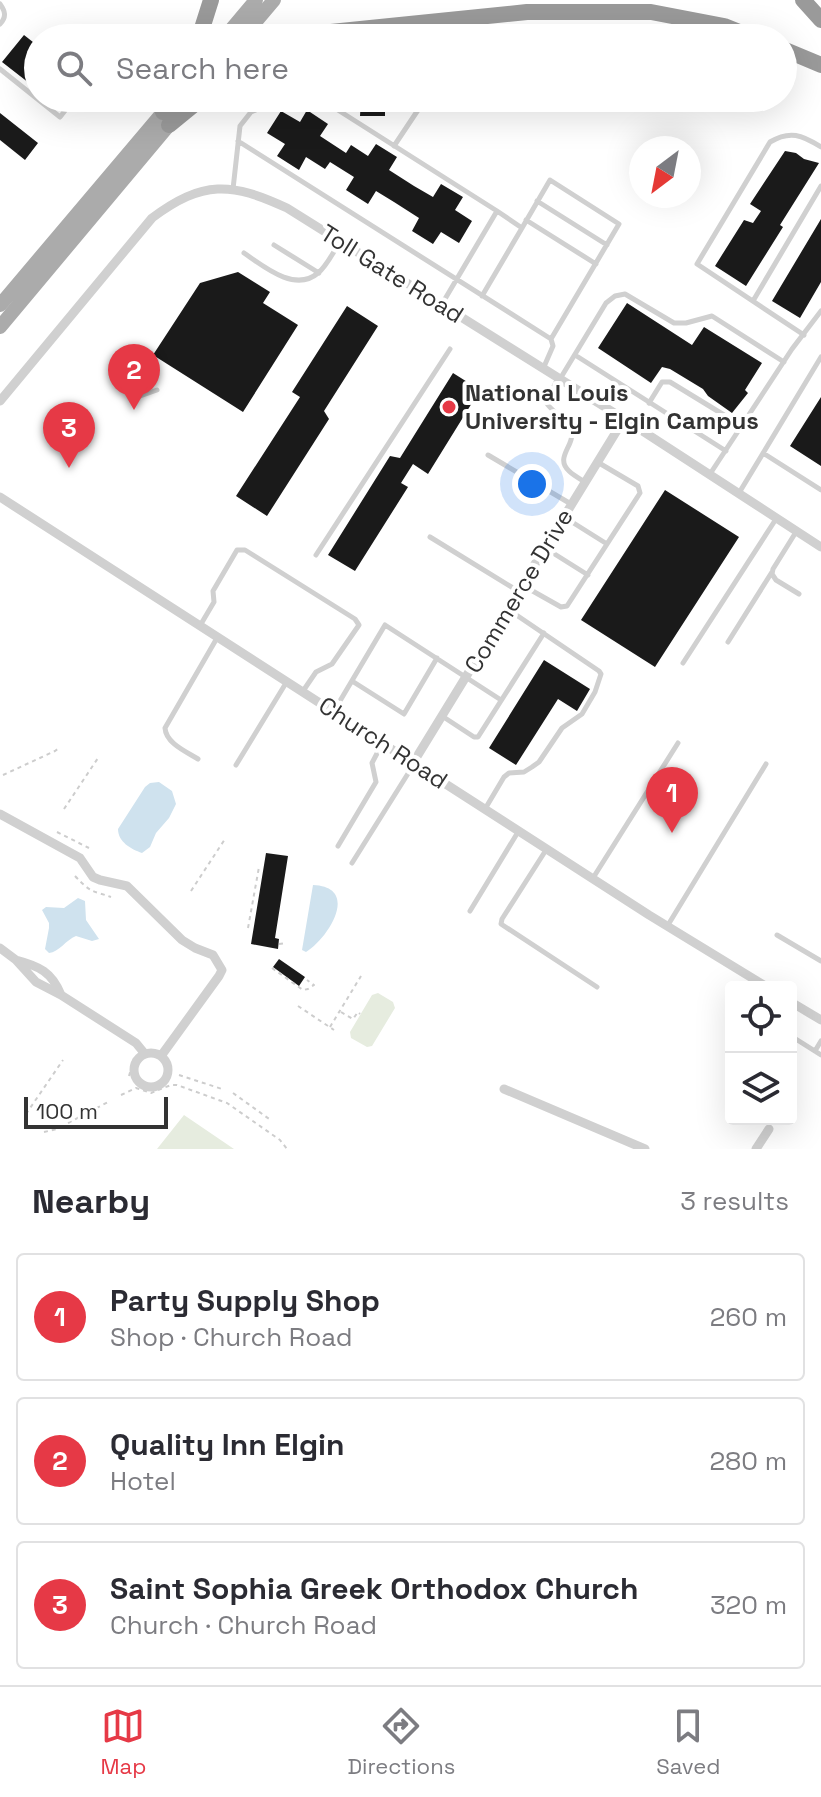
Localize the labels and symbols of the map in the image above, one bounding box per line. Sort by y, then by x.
north arrow [629,136,701,208]
street label: Toll Gate Road [315,217,470,330]
pin: 2 [108,344,160,410]
place label: National Louis University - Elgin Campus [465,377,759,436]
marker: National Louis University - Elgin Campus [440,398,458,416]
pin: 3 [43,402,95,468]
your location [512,464,552,504]
street label: Commerce Drive [457,503,580,679]
street label: Church Road [313,689,454,796]
pin: 1 [646,767,698,833]
scale bar [24,1093,168,1129]

